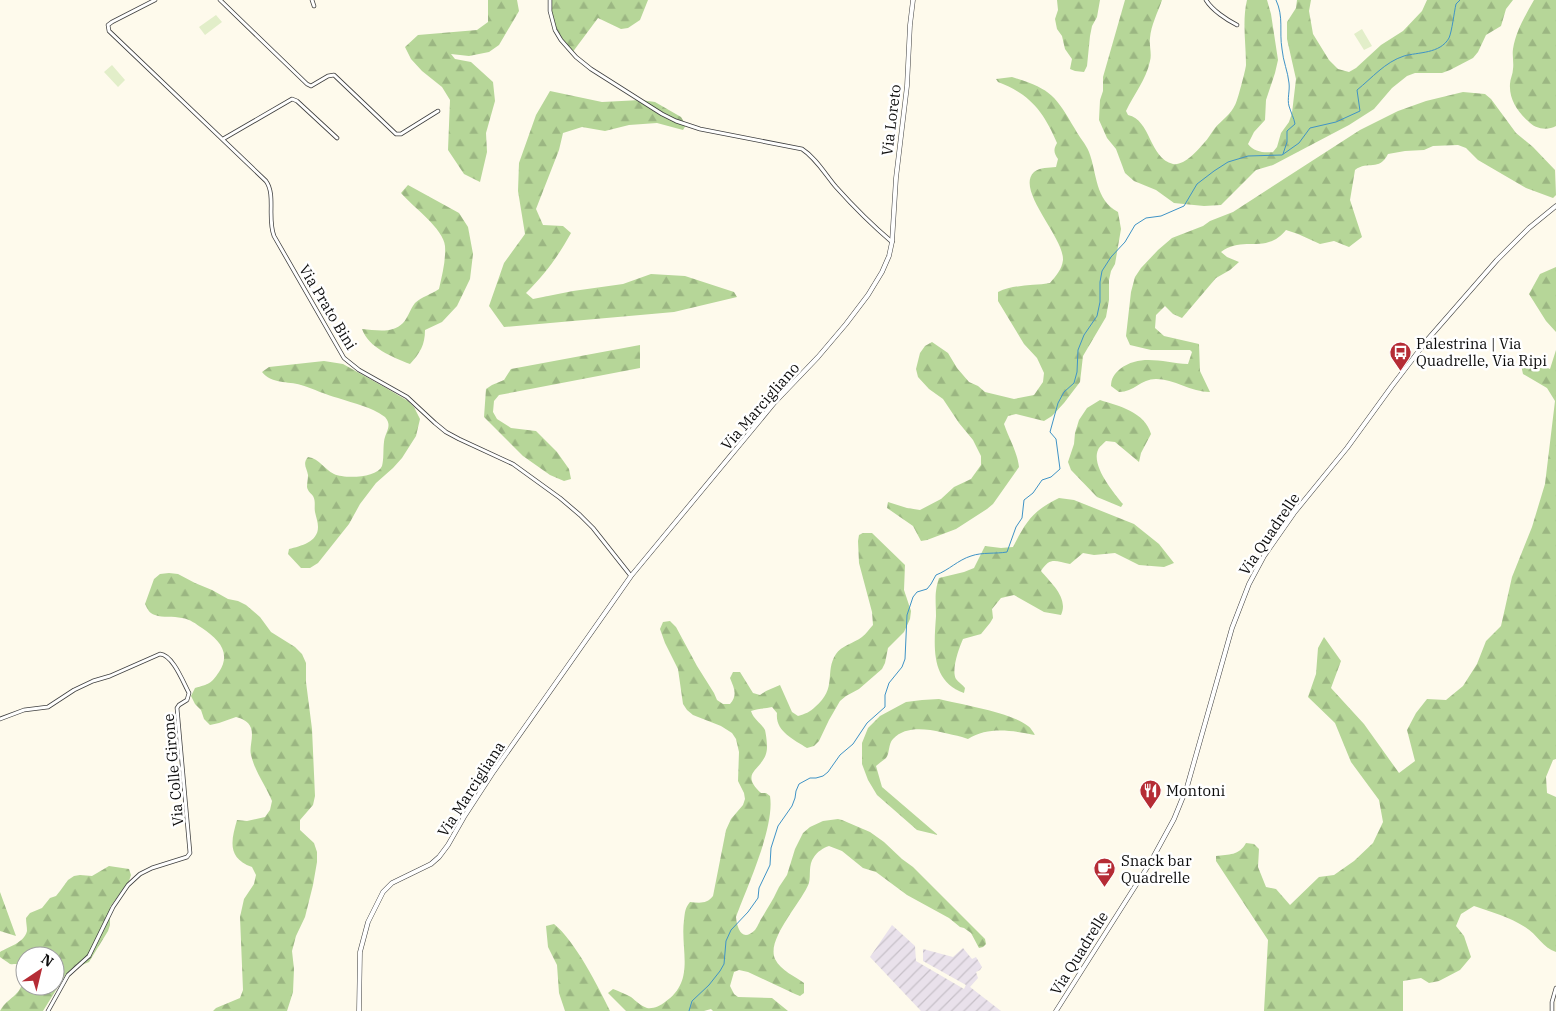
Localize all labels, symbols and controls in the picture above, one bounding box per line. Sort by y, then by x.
street label: Via Loreto [877,83,905,157]
street label: Via Prato Bini [295,261,361,353]
place label: Palestrina | Via Quadrelle, Via Ripi [1416,334,1547,370]
bus stop icon: Palestrina | Via Quadrelle, Via Ripi [1388,340,1412,371]
street label: Via Marcigliano [717,358,803,454]
street label: Via Quadrelle [1235,489,1303,579]
street label: Via Colle Girone [159,713,187,827]
street label: Via Marcigliana [433,738,509,840]
restaurant icon: Montoni [1138,778,1162,809]
place label: Montoni [1166,781,1225,800]
place label: Snack bar Quadrelle [1121,851,1192,887]
cafe icon: Snack bar Quadrelle [1093,857,1117,888]
street label: Via Quadrelle [1046,908,1112,998]
north arrow [15,946,65,996]
text: N [38,950,57,971]

